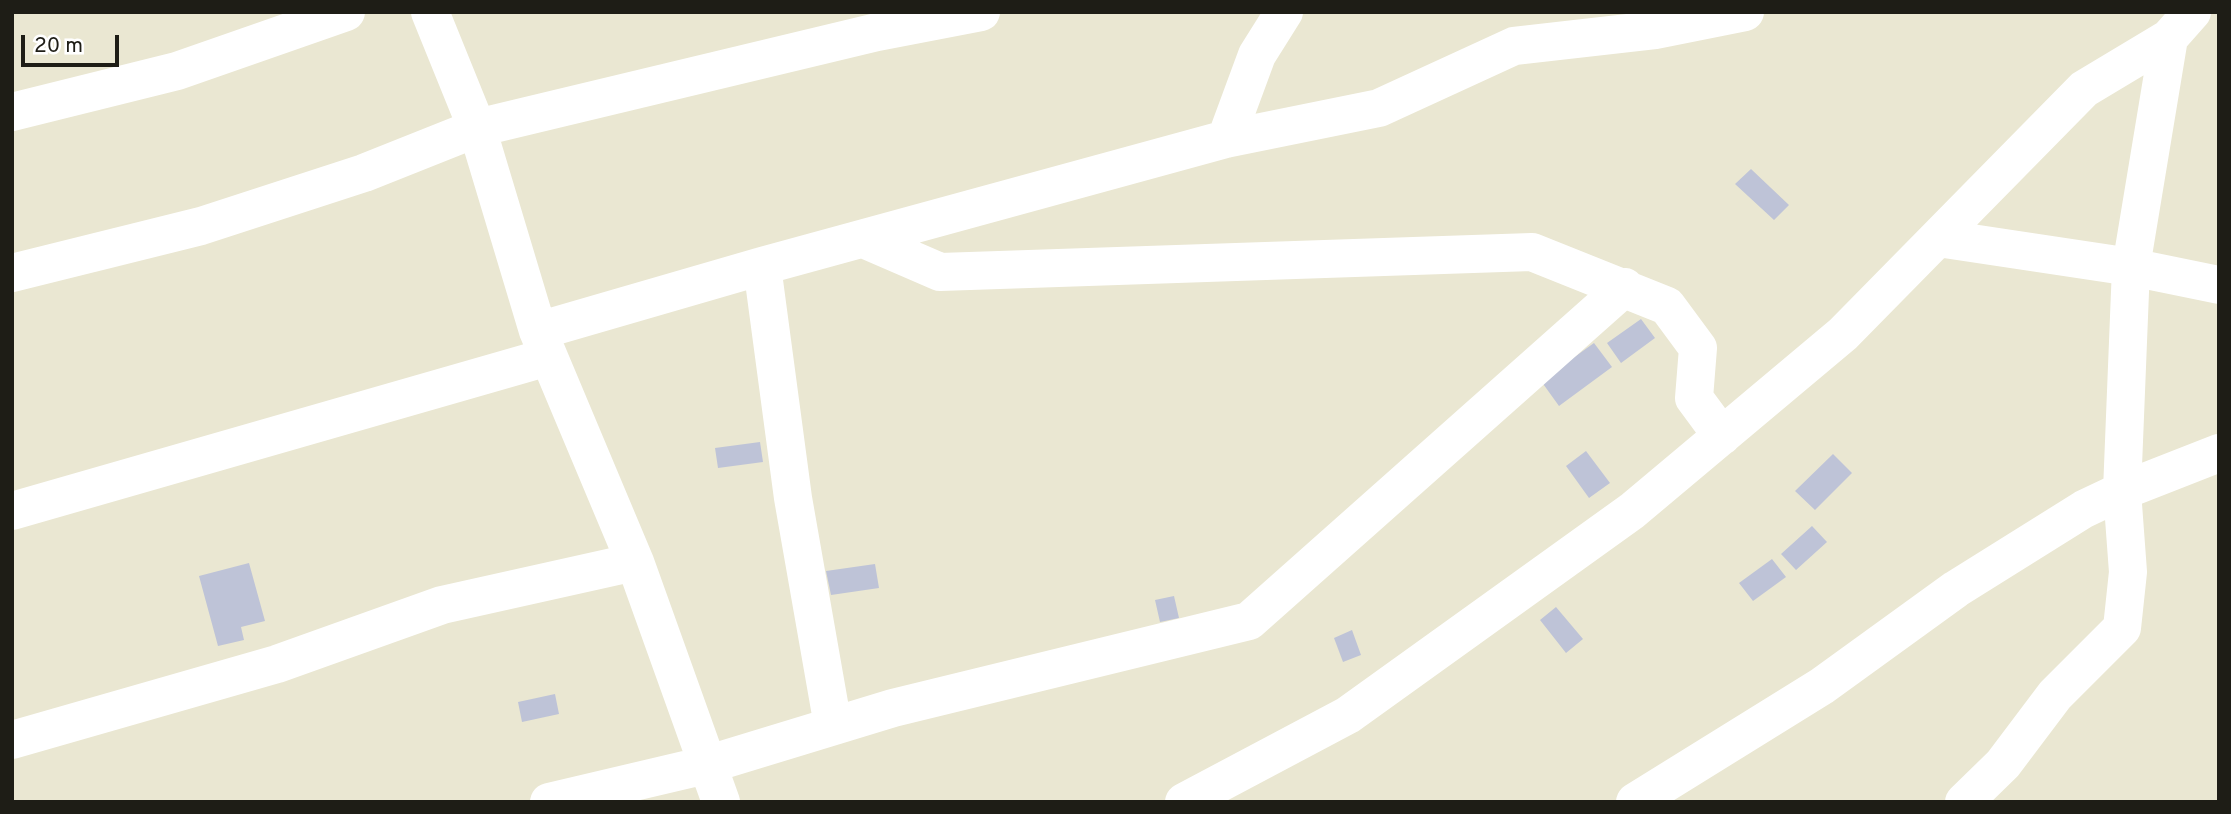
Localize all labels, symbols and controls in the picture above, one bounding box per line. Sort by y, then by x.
scale bar [24,21,122,65]
text: 20 m [34,33,83,60]

